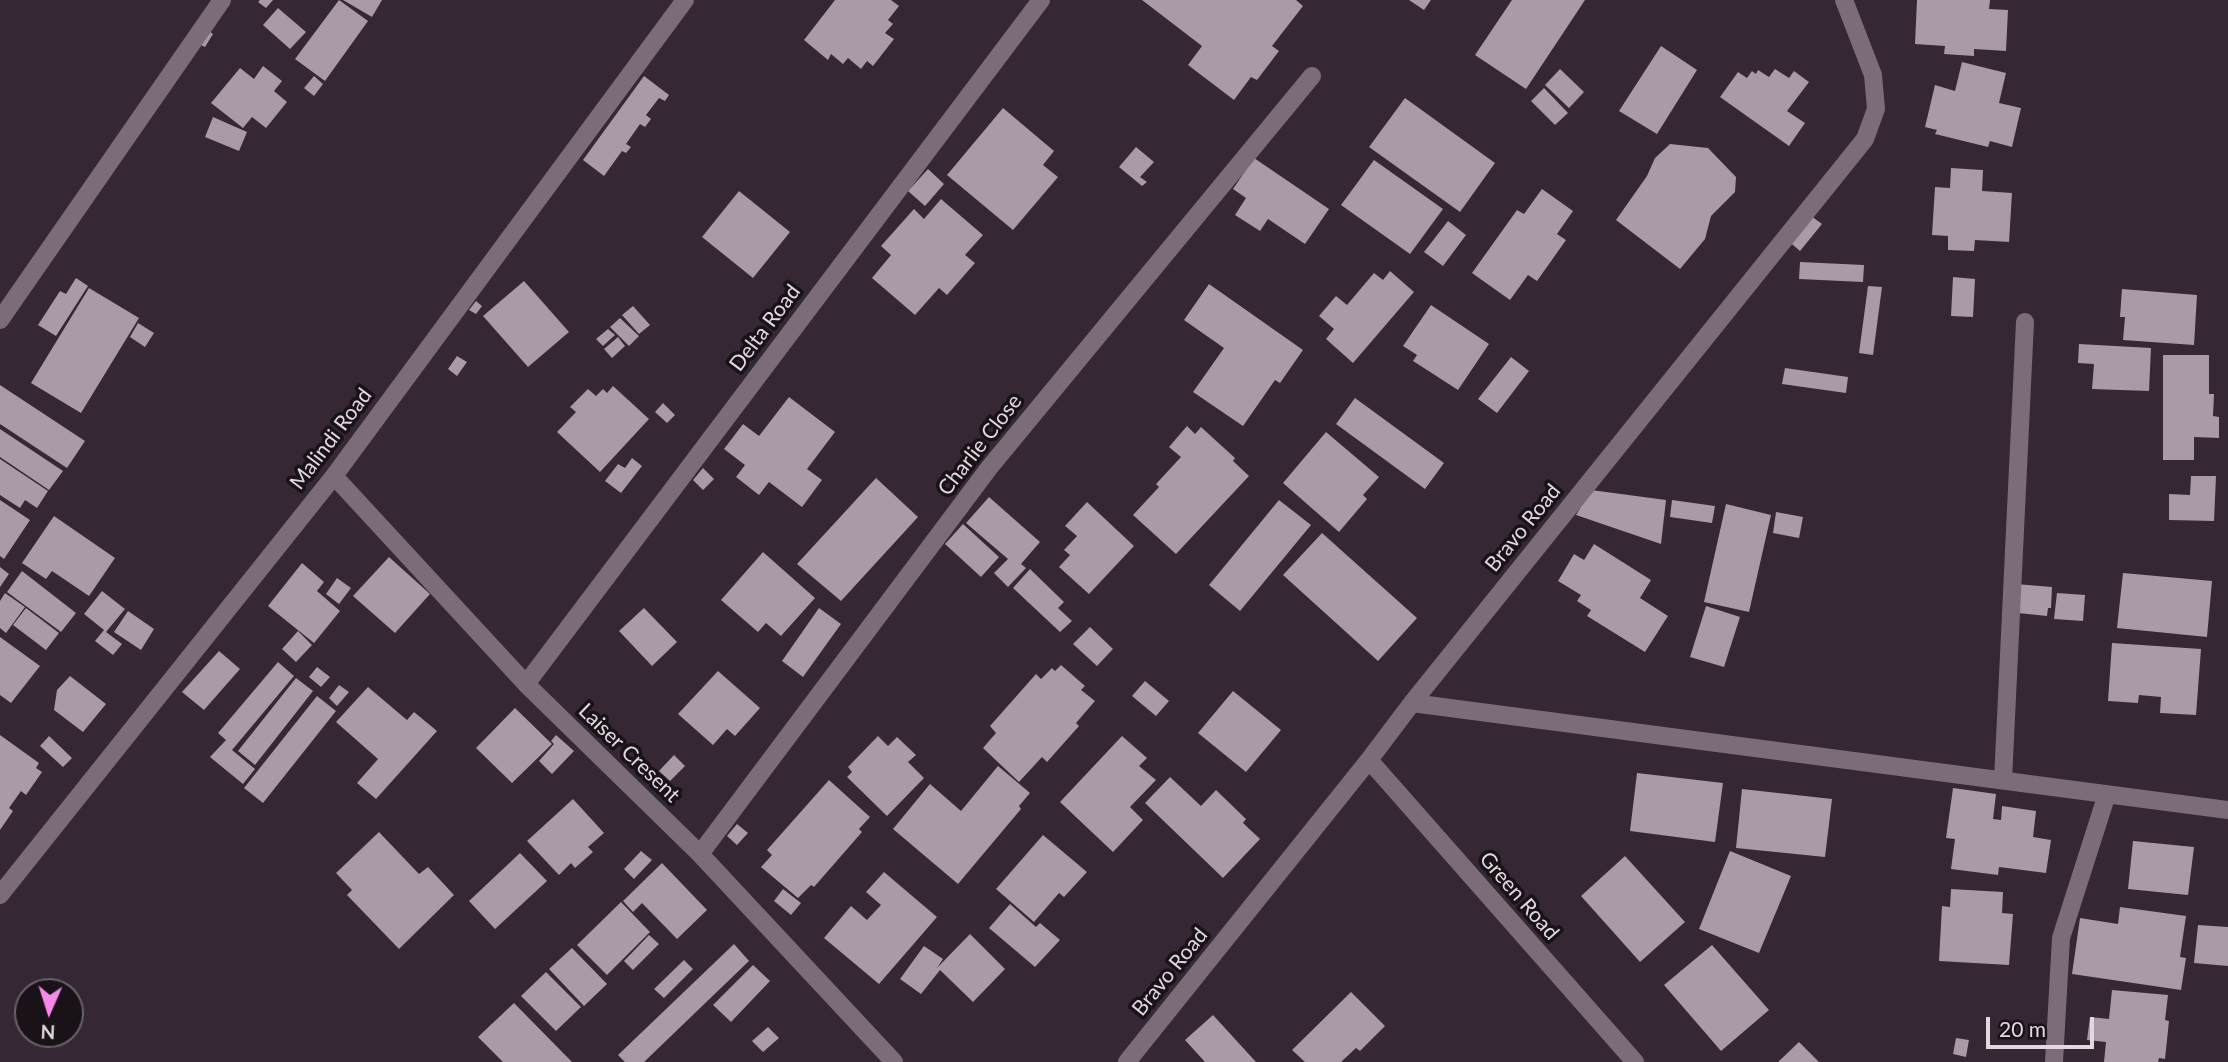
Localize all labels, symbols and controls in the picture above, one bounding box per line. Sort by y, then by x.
street label: Delta Road [724,280,806,376]
street label: Malindi Road [285,383,377,495]
street label: Charlie Close [933,389,1027,501]
street label: Bravo Road [1480,479,1566,577]
street label: Laiser Cresent [573,698,685,808]
street label: Green Road [1474,847,1564,945]
street label: Bravo Road [1127,923,1213,1021]
north arrow [14,978,84,1048]
scale bar [1990,1002,2098,1046]
text: 20 m [1999,1016,2046,1041]
text: N [40,1021,56,1044]

